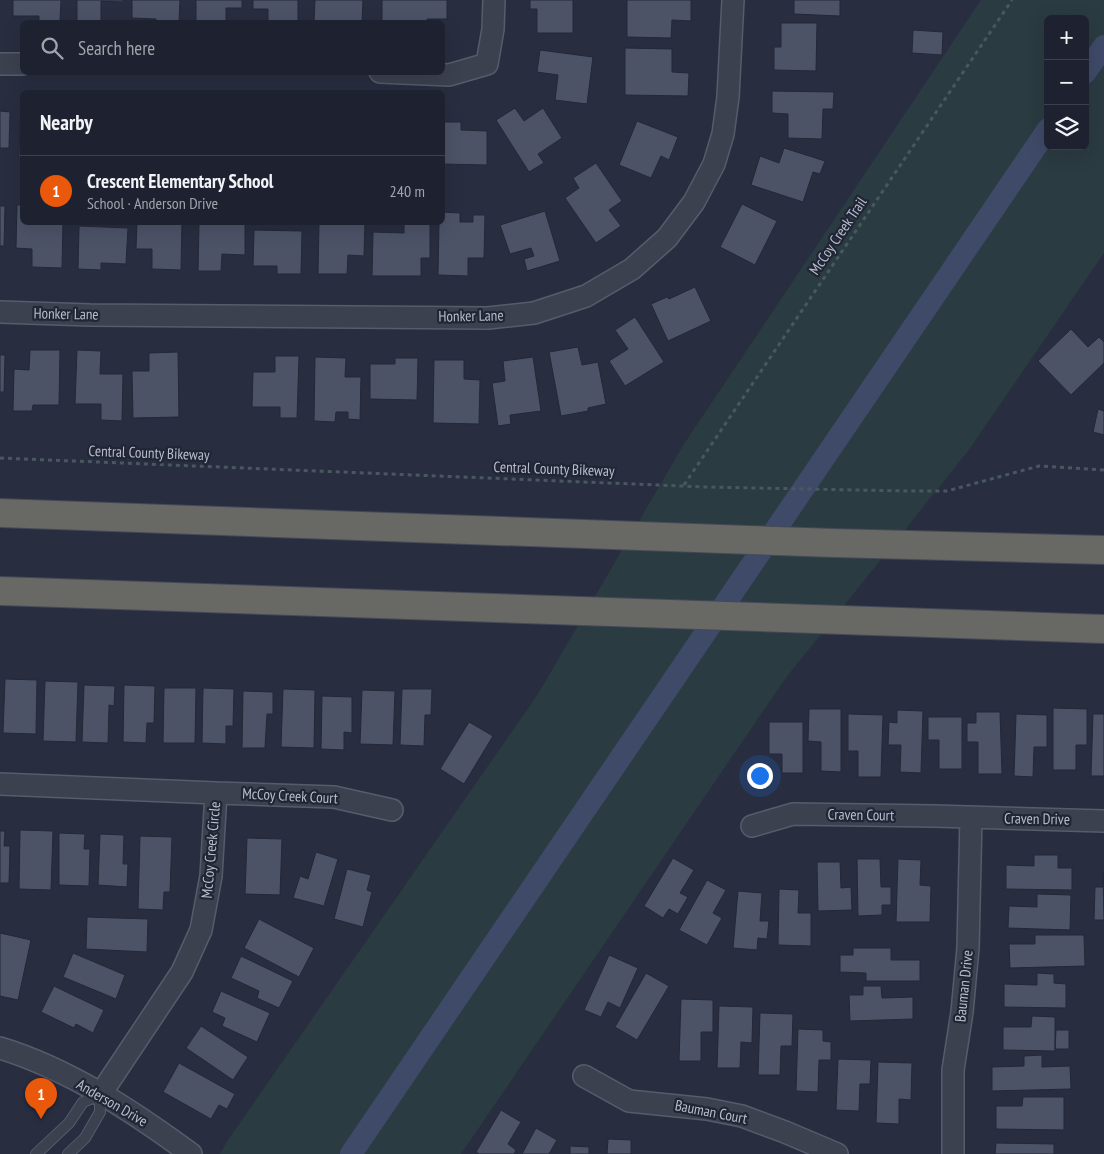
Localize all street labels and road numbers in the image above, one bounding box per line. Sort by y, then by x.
street label: McCoy Creek Trail [805,193,871,278]
street label: Honker Lane [33,303,99,324]
street label: Honker Lane [438,305,504,326]
street label: Central County Bikeway [88,441,210,464]
street label: Central County Bikeway [493,457,615,480]
street label: McCoy Creek Court [242,784,338,807]
street label: McCoy Creek Circle [197,801,224,899]
street label: Craven Court [828,804,894,825]
street label: Craven Drive [1004,808,1070,829]
street label: Bauman Drive [950,949,977,1023]
street label: Anderson Drive [73,1075,151,1131]
street label: Bauman Court [673,1095,749,1128]

